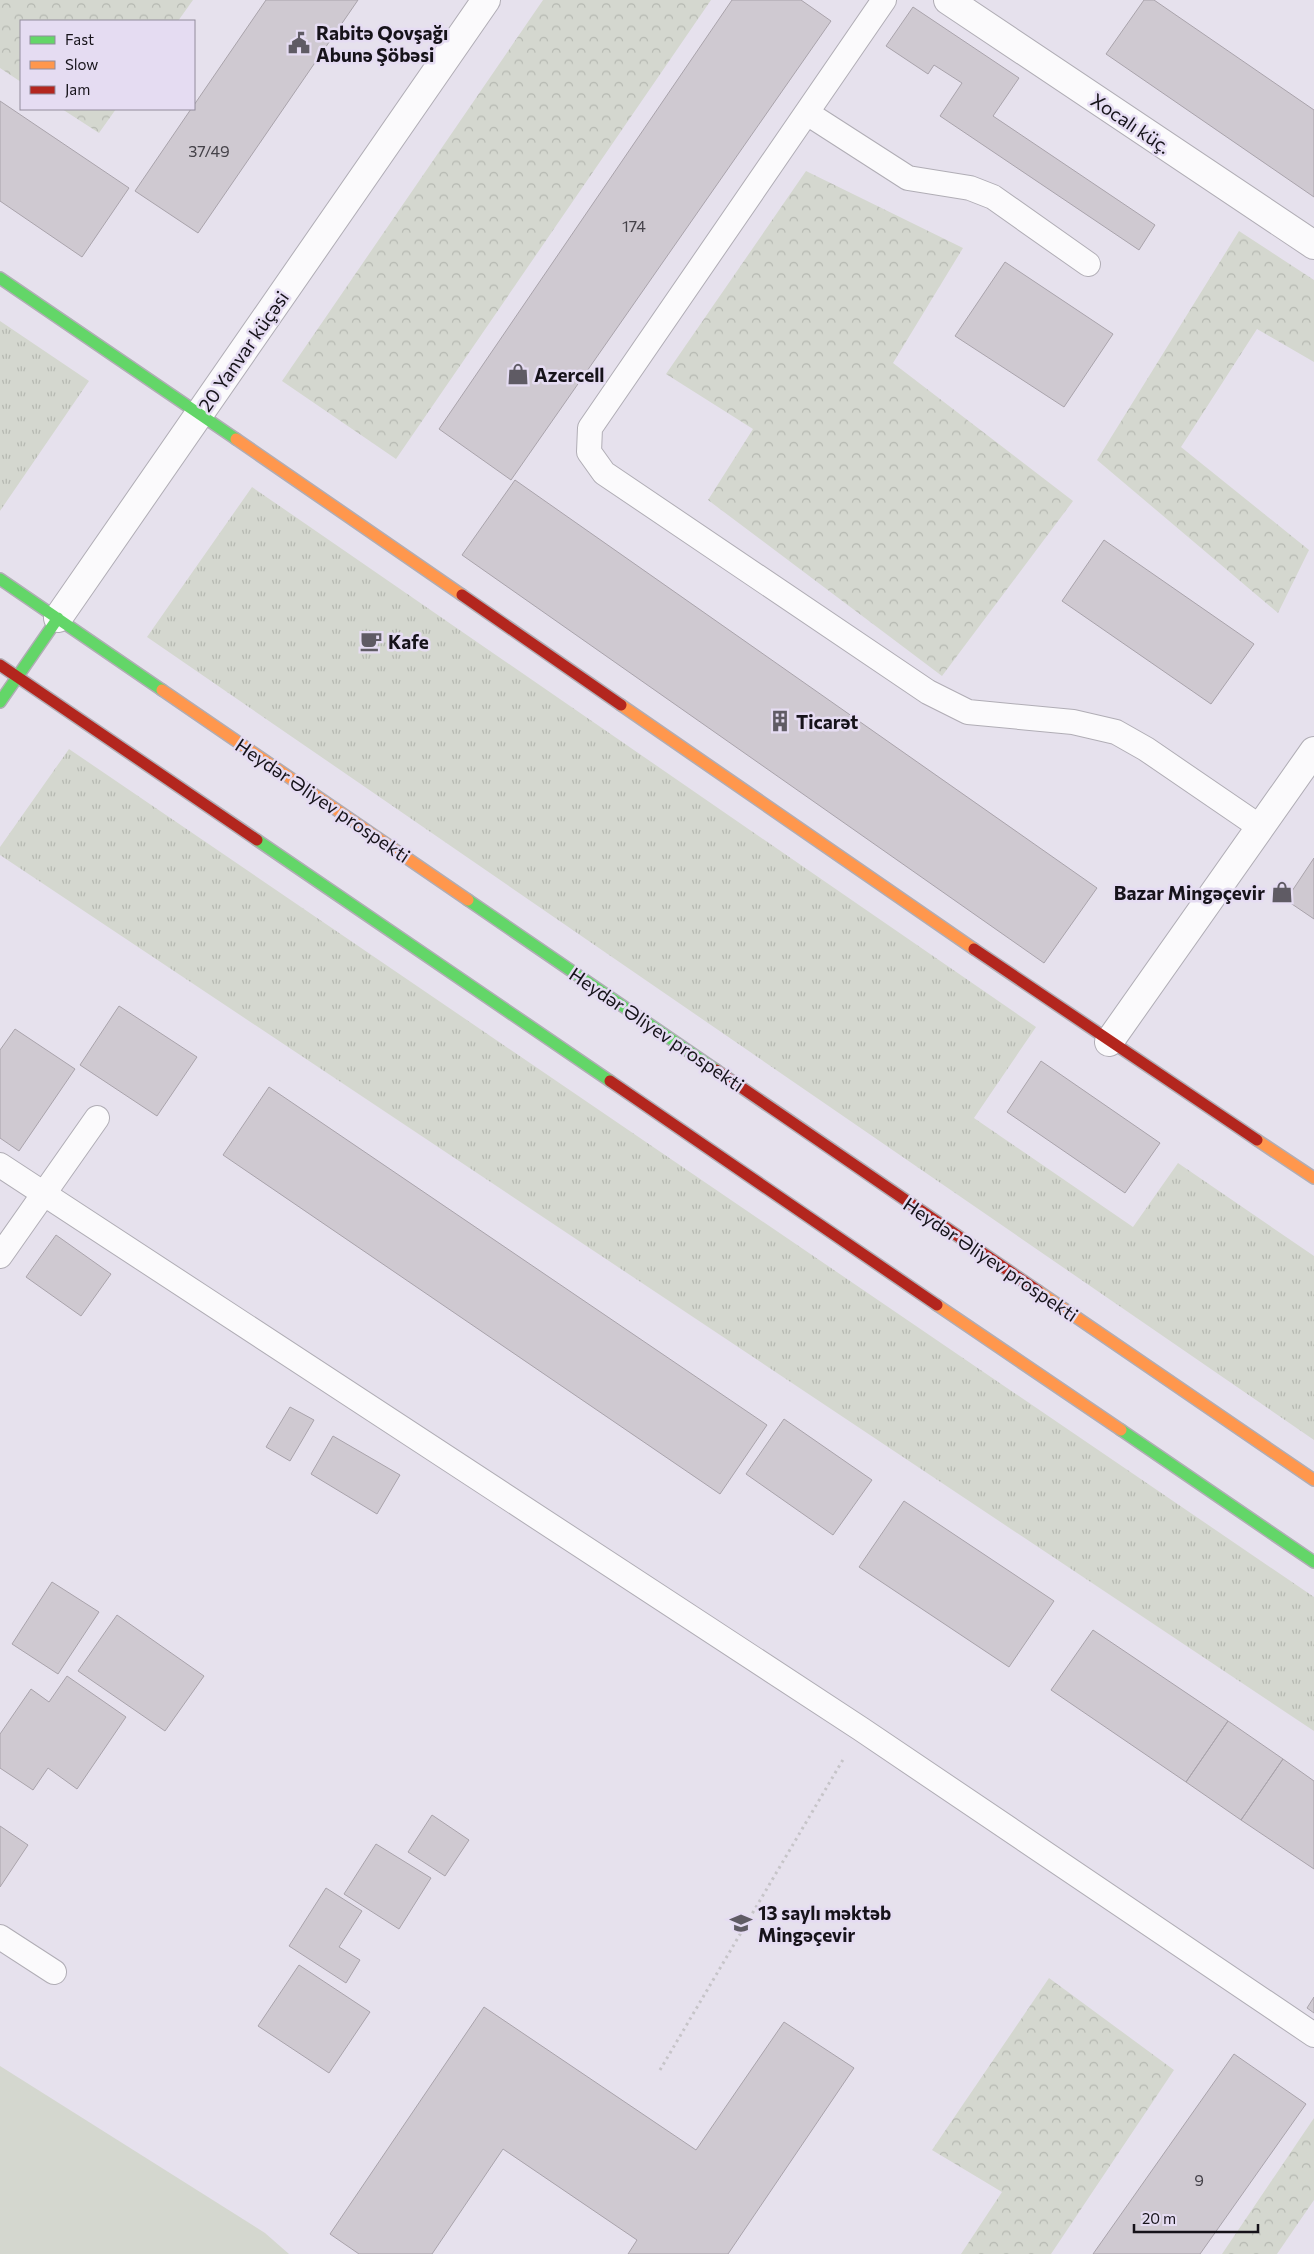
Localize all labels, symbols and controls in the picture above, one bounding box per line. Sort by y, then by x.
legend [20,20,195,110]
place label: Rabitə Qovşağı Abunə Şöbəsi [316,21,448,66]
text: Fast [65,30,94,48]
public building icon: Rabitə Qovşağı Abunə Şöbəsi [286,30,312,56]
text: Slow [65,55,98,73]
text: Jam [65,80,90,98]
street label: Xocalı küç. [1087,88,1175,158]
house number: 37/49 [188,141,230,160]
house number: 174 [622,216,646,235]
street label: 20 Yanvar küçəsi [193,286,293,416]
shop icon: Azercell [505,361,531,387]
place label: Azercell [534,363,605,386]
cafe icon: Kafe [358,628,384,654]
place label: Kafe [388,630,429,653]
building icon: Ticarət [767,708,793,734]
place label: Ticarət [796,710,858,733]
street label: Heydər Əliyev prospekti [231,733,415,867]
shop icon: Bazar Mingəçevir [1269,879,1295,905]
place label: Bazar Mingəçevir [1114,881,1265,904]
street label: Heydər Əliyev prospekti [565,962,749,1096]
street label: Heydər Əliyev prospekti [899,1192,1083,1326]
place label: 13 saylı məktəb Mingəçevir [758,1901,891,1946]
school or university icon: 13 saylı məktəb Mingəçevir [728,1910,754,1936]
house number: 9 [1194,2170,1204,2189]
scale bar [1134,2202,1258,2234]
text: 20 m [1142,2209,1176,2227]

